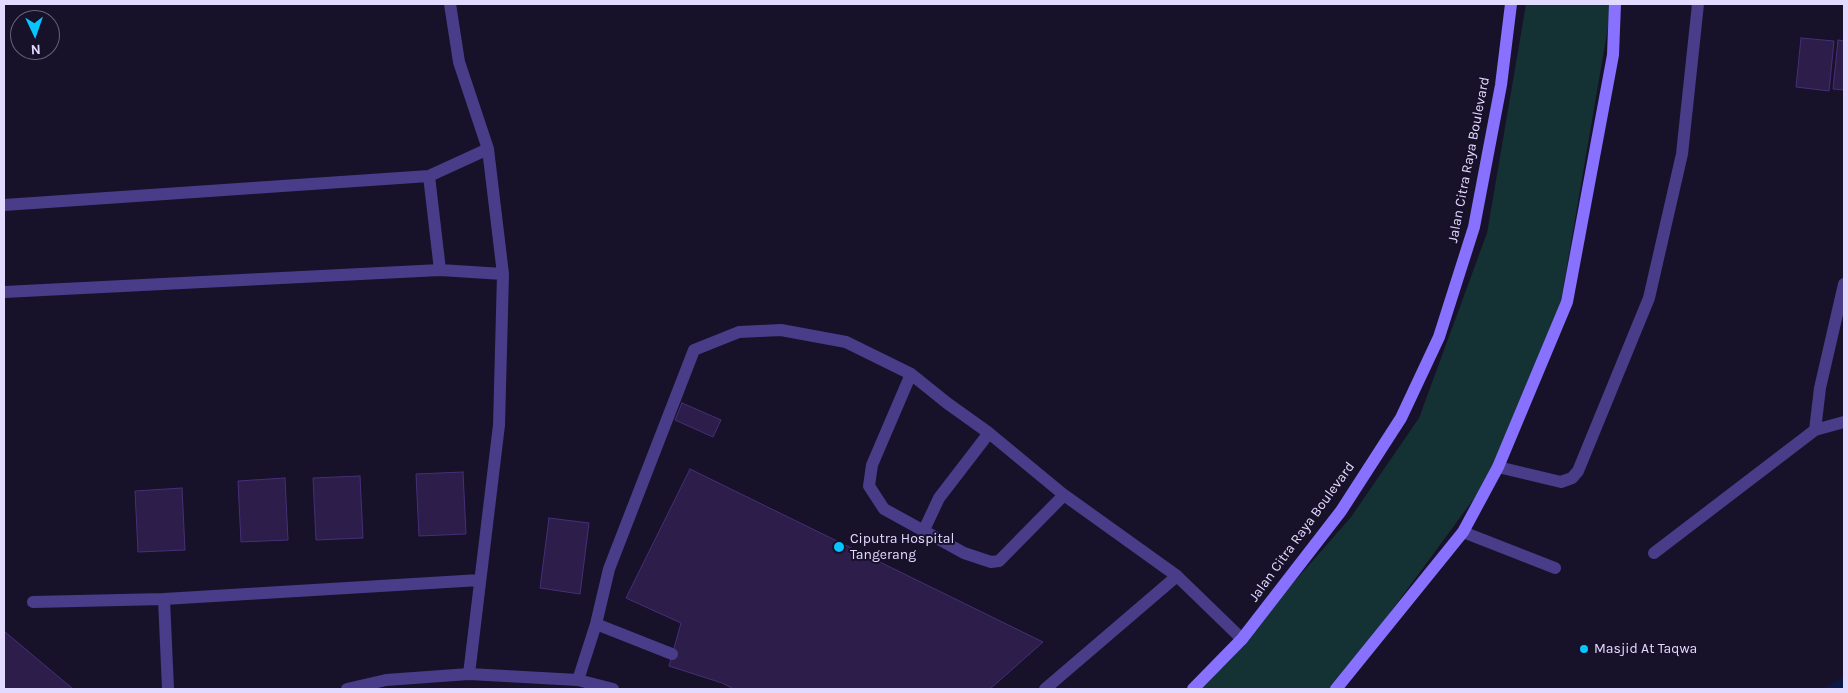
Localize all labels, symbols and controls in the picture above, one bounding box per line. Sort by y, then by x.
north arrow [10,10,60,60]
text: N [30,41,41,58]
street label: Jalan Citra Raya Boulevard [1445,76,1493,244]
street label: Jalan Citra Raya Boulevard [1246,459,1358,605]
place label: Ciputra Hospital Tangerang [850,531,954,564]
marker: Ciputra Hospital Tangerang [832,540,846,554]
place label: Masjid At Taqwa [1594,641,1697,657]
marker: Masjid At Taqwa [1578,643,1590,655]

